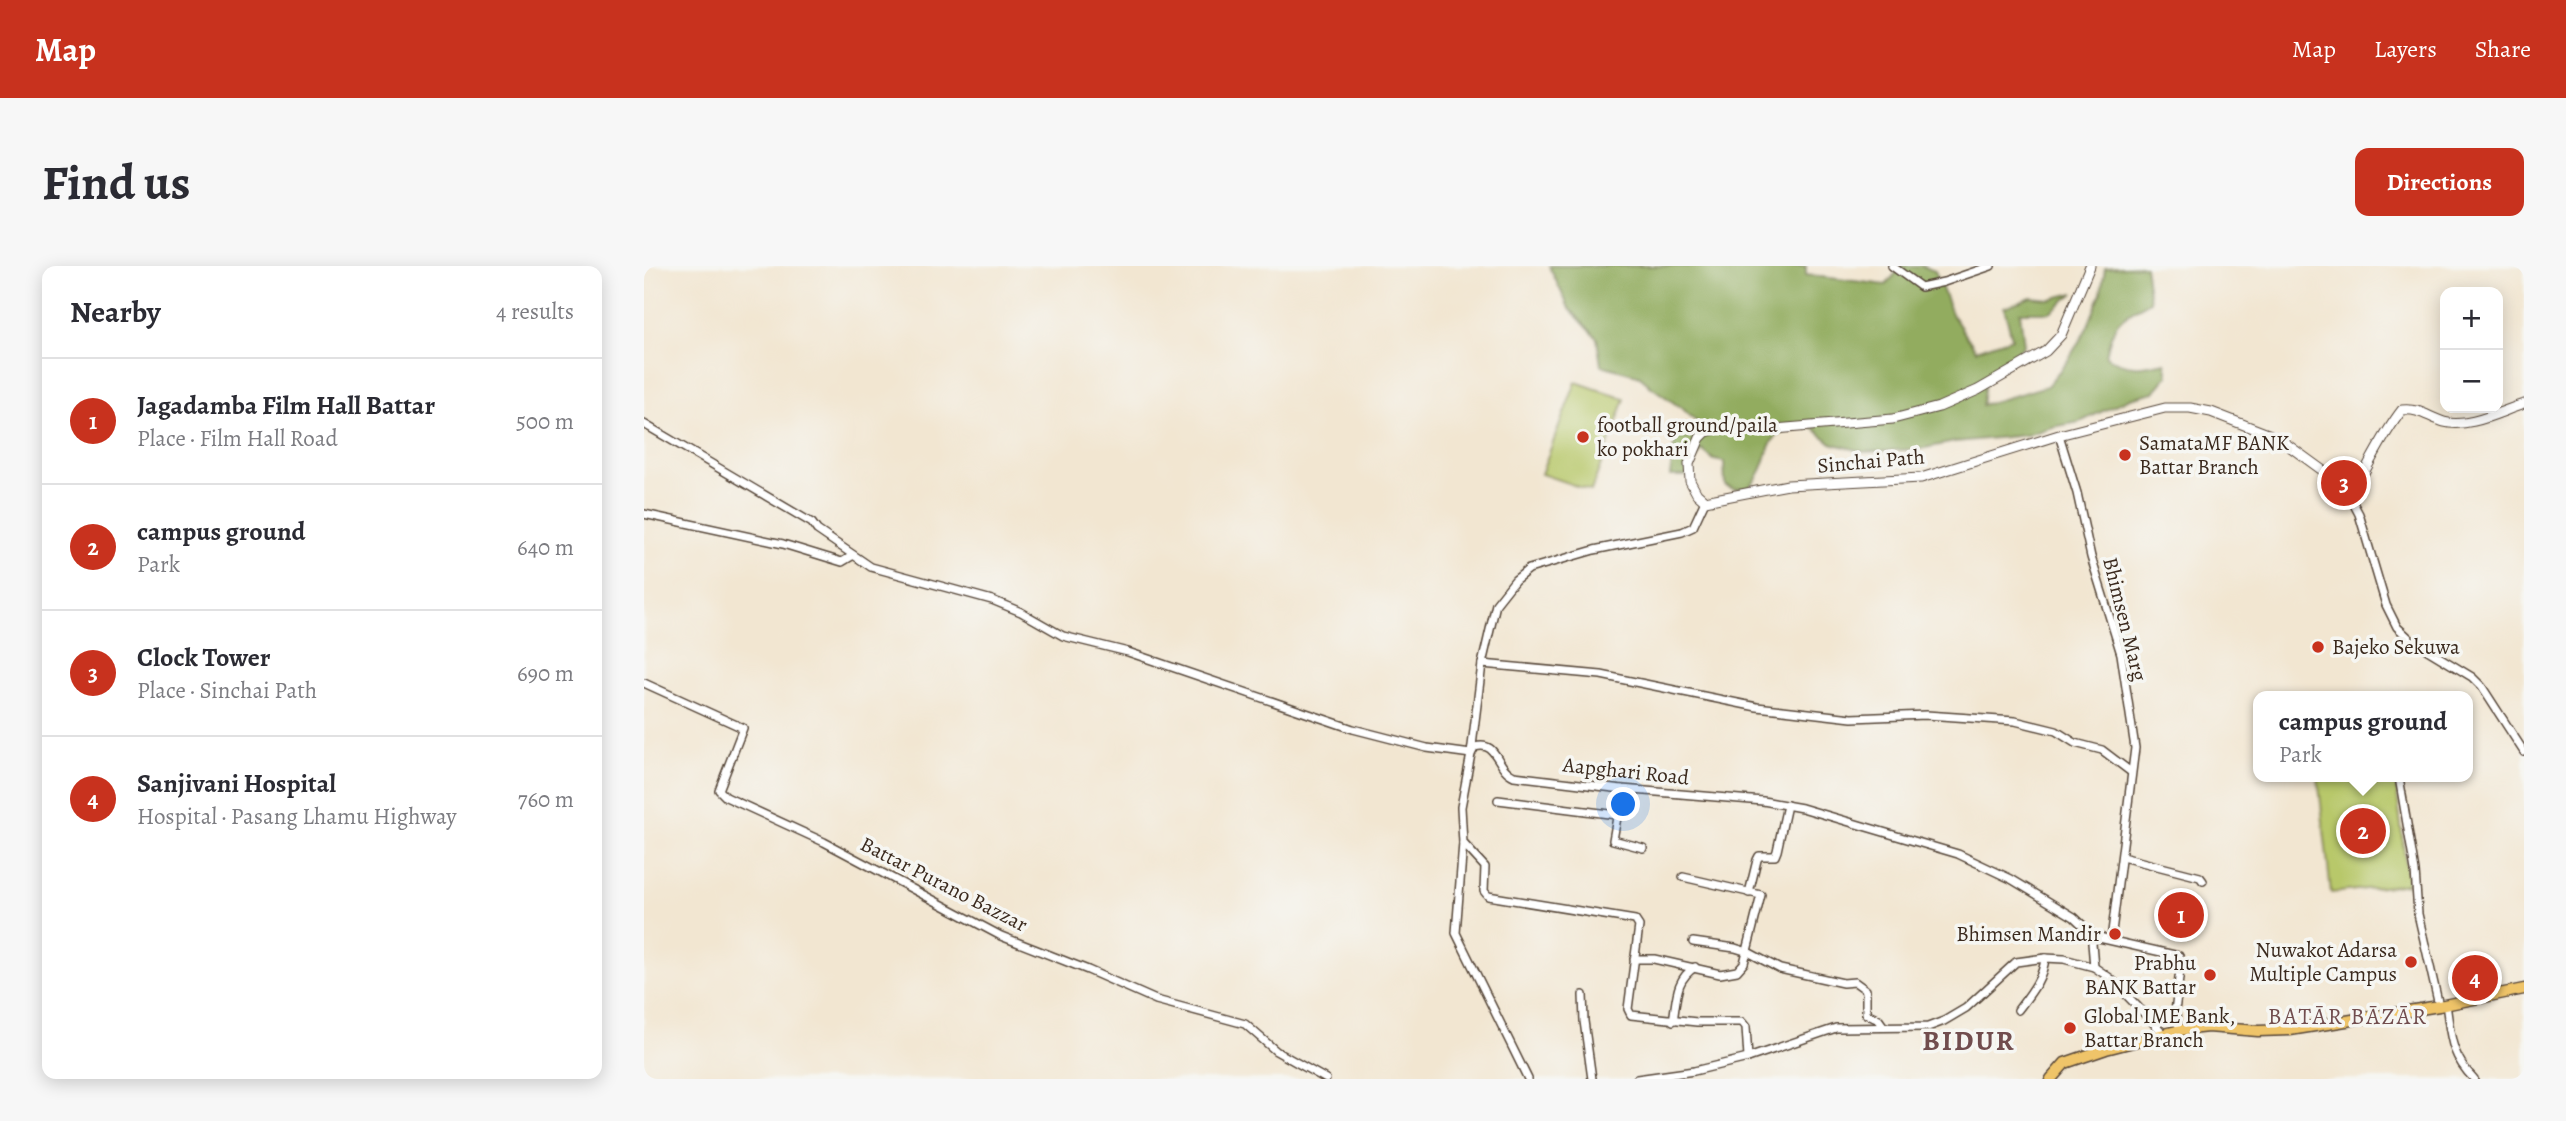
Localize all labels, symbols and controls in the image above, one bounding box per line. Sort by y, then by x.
text: Map [35,27,96,72]
text: Map [2292,33,2336,65]
text: Layers [2374,33,2437,65]
text: Share [2475,33,2531,65]
button: Directions [2355,148,2524,216]
text: Find us [42,149,190,216]
map controls [2440,287,2503,413]
button: + [2440,287,2503,350]
text: Nearby [70,292,161,332]
text: 4 results [496,296,574,327]
button: − [2440,350,2503,413]
text: Jagadamba Film Hall Battar [137,388,435,423]
text: 1 [89,406,97,437]
text: 500 m [516,406,574,437]
place label: football ground/paila ko pokhari [1597,411,1778,463]
text: Place · Film Hall Road [137,423,338,454]
marker: football ground/paila ko pokhari [1575,429,1591,445]
place label: SamataMF BANK Battar Branch [2139,429,2289,481]
street label: Sinchai Path [1816,442,1926,480]
marker: SamataMF BANK Battar Branch [2117,447,2133,463]
pin: 3 [2321,457,2367,509]
text: campus ground [137,514,305,549]
text: 2 [87,532,99,563]
text: 640 m [517,532,574,563]
text: Park [137,549,180,580]
street label: Bhimsen Marg [2096,554,2154,684]
place label: Bajeko Sekuwa [2332,633,2460,661]
marker: Bajeko Sekuwa [2310,639,2326,655]
text: Clock Tower [137,640,271,675]
text: 3 [88,658,98,689]
text: 690 m [517,658,574,689]
text: Place · Sinchai Path [137,675,317,706]
popup [2253,691,2473,782]
text: campus ground [2279,704,2447,739]
text: Park [2279,739,2322,770]
street label: Aapghari Road [1561,750,1691,792]
text: Sanjivani Hospital [137,766,336,801]
text: 4 [88,784,98,815]
text: 760 m [518,784,574,815]
your location [1606,787,1640,821]
text: Hospital · Pasang Lhamu Highway [137,801,457,832]
pin: 2 [2340,805,2386,857]
street label: Battar Purano Bazzar [856,830,1032,938]
pin: 1 [2158,889,2204,941]
place label: Bhimsen Mandir [1956,920,2101,948]
marker: Bhimsen Mandir [2107,926,2123,942]
place label: Nuwakot Adarsa Multiple Campus [2249,936,2397,988]
place label: Prabhu BANK Battar [2085,949,2197,1001]
pin: 4 [2452,952,2498,1004]
marker: Nuwakot Adarsa Multiple Campus [2403,954,2419,970]
marker: Prabhu BANK Battar [2202,967,2218,983]
district label: BATĀR BĀZĀR [2268,1001,2428,1032]
place label: Global IME Bank, Battar Branch [2084,1002,2236,1054]
marker: Global IME Bank, Battar Branch [2062,1020,2078,1036]
district label: BIDUR [1922,1022,2016,1060]

